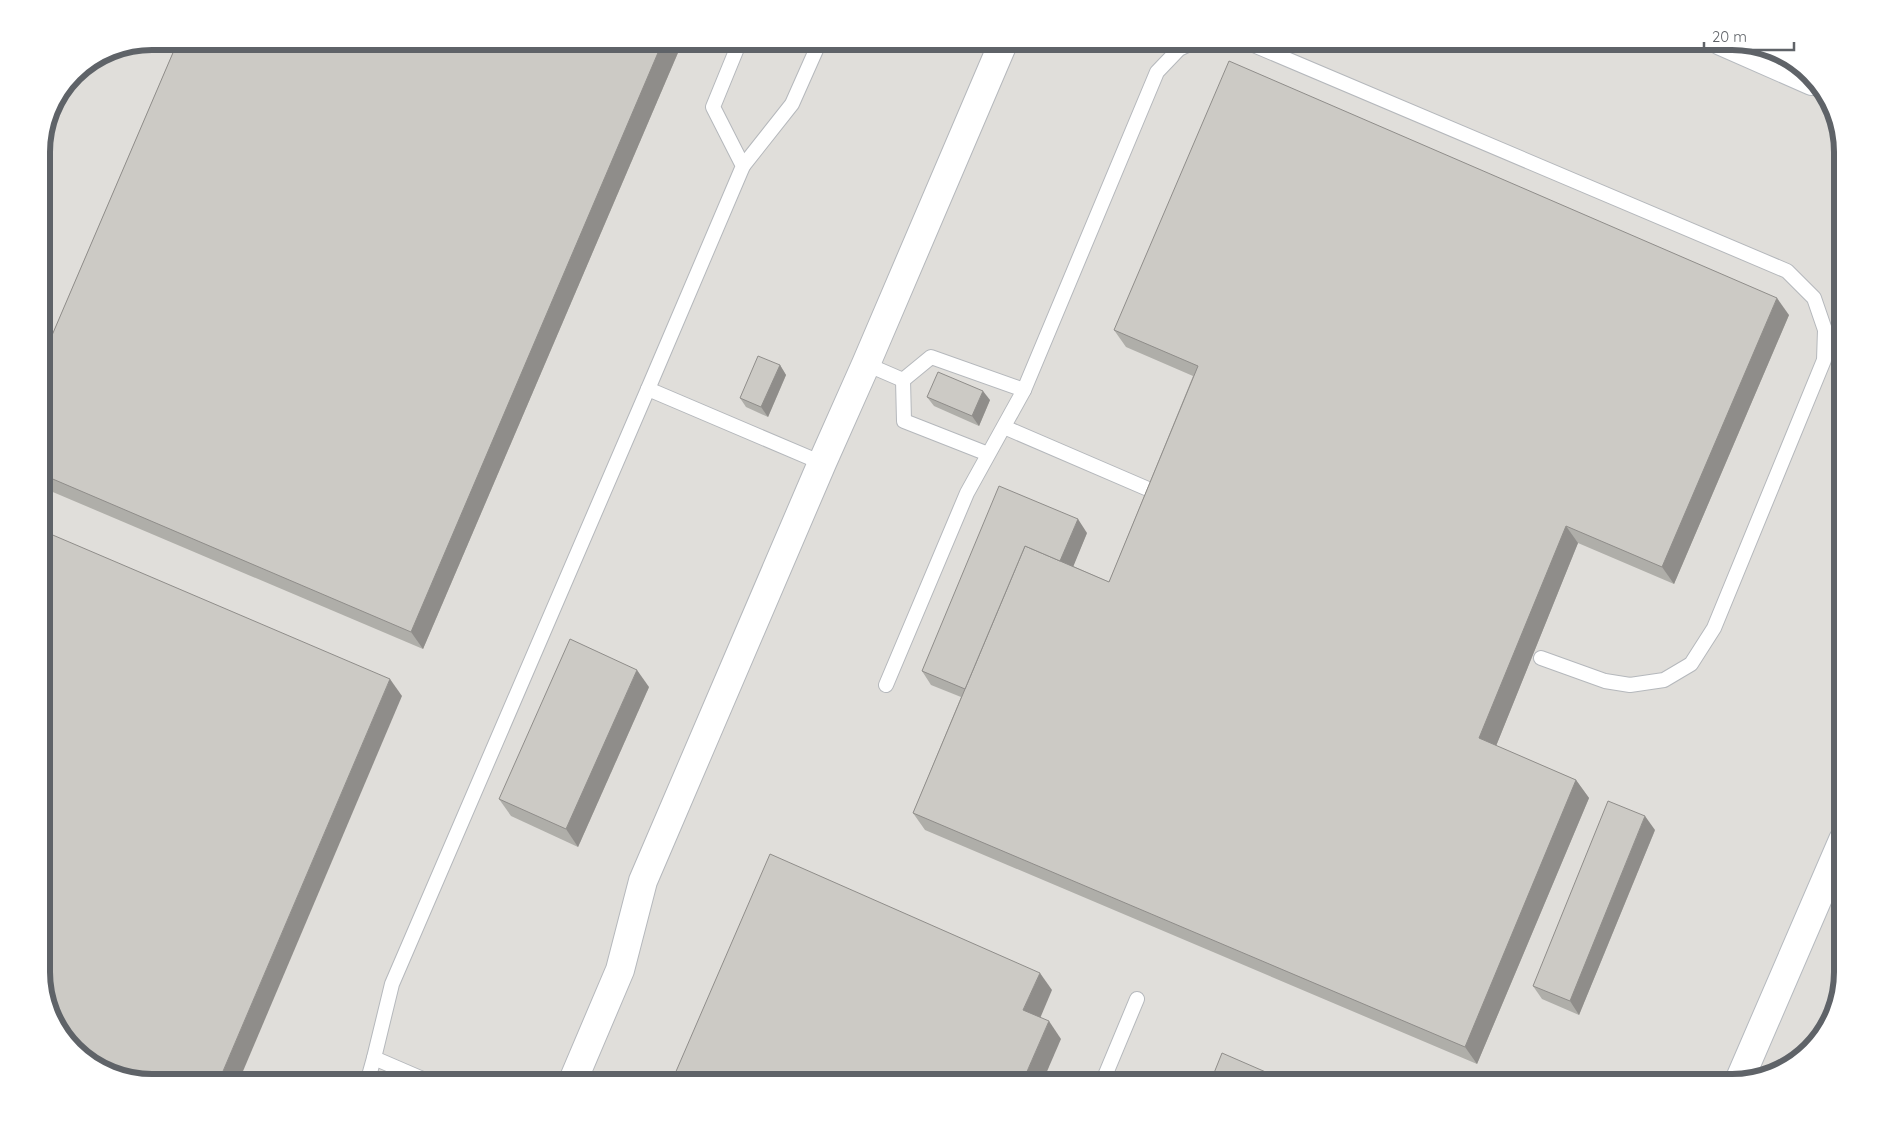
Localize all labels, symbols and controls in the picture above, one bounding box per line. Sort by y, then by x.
scale bar [1704,20,1794,52]
text: 20 m [1712,27,1747,46]

